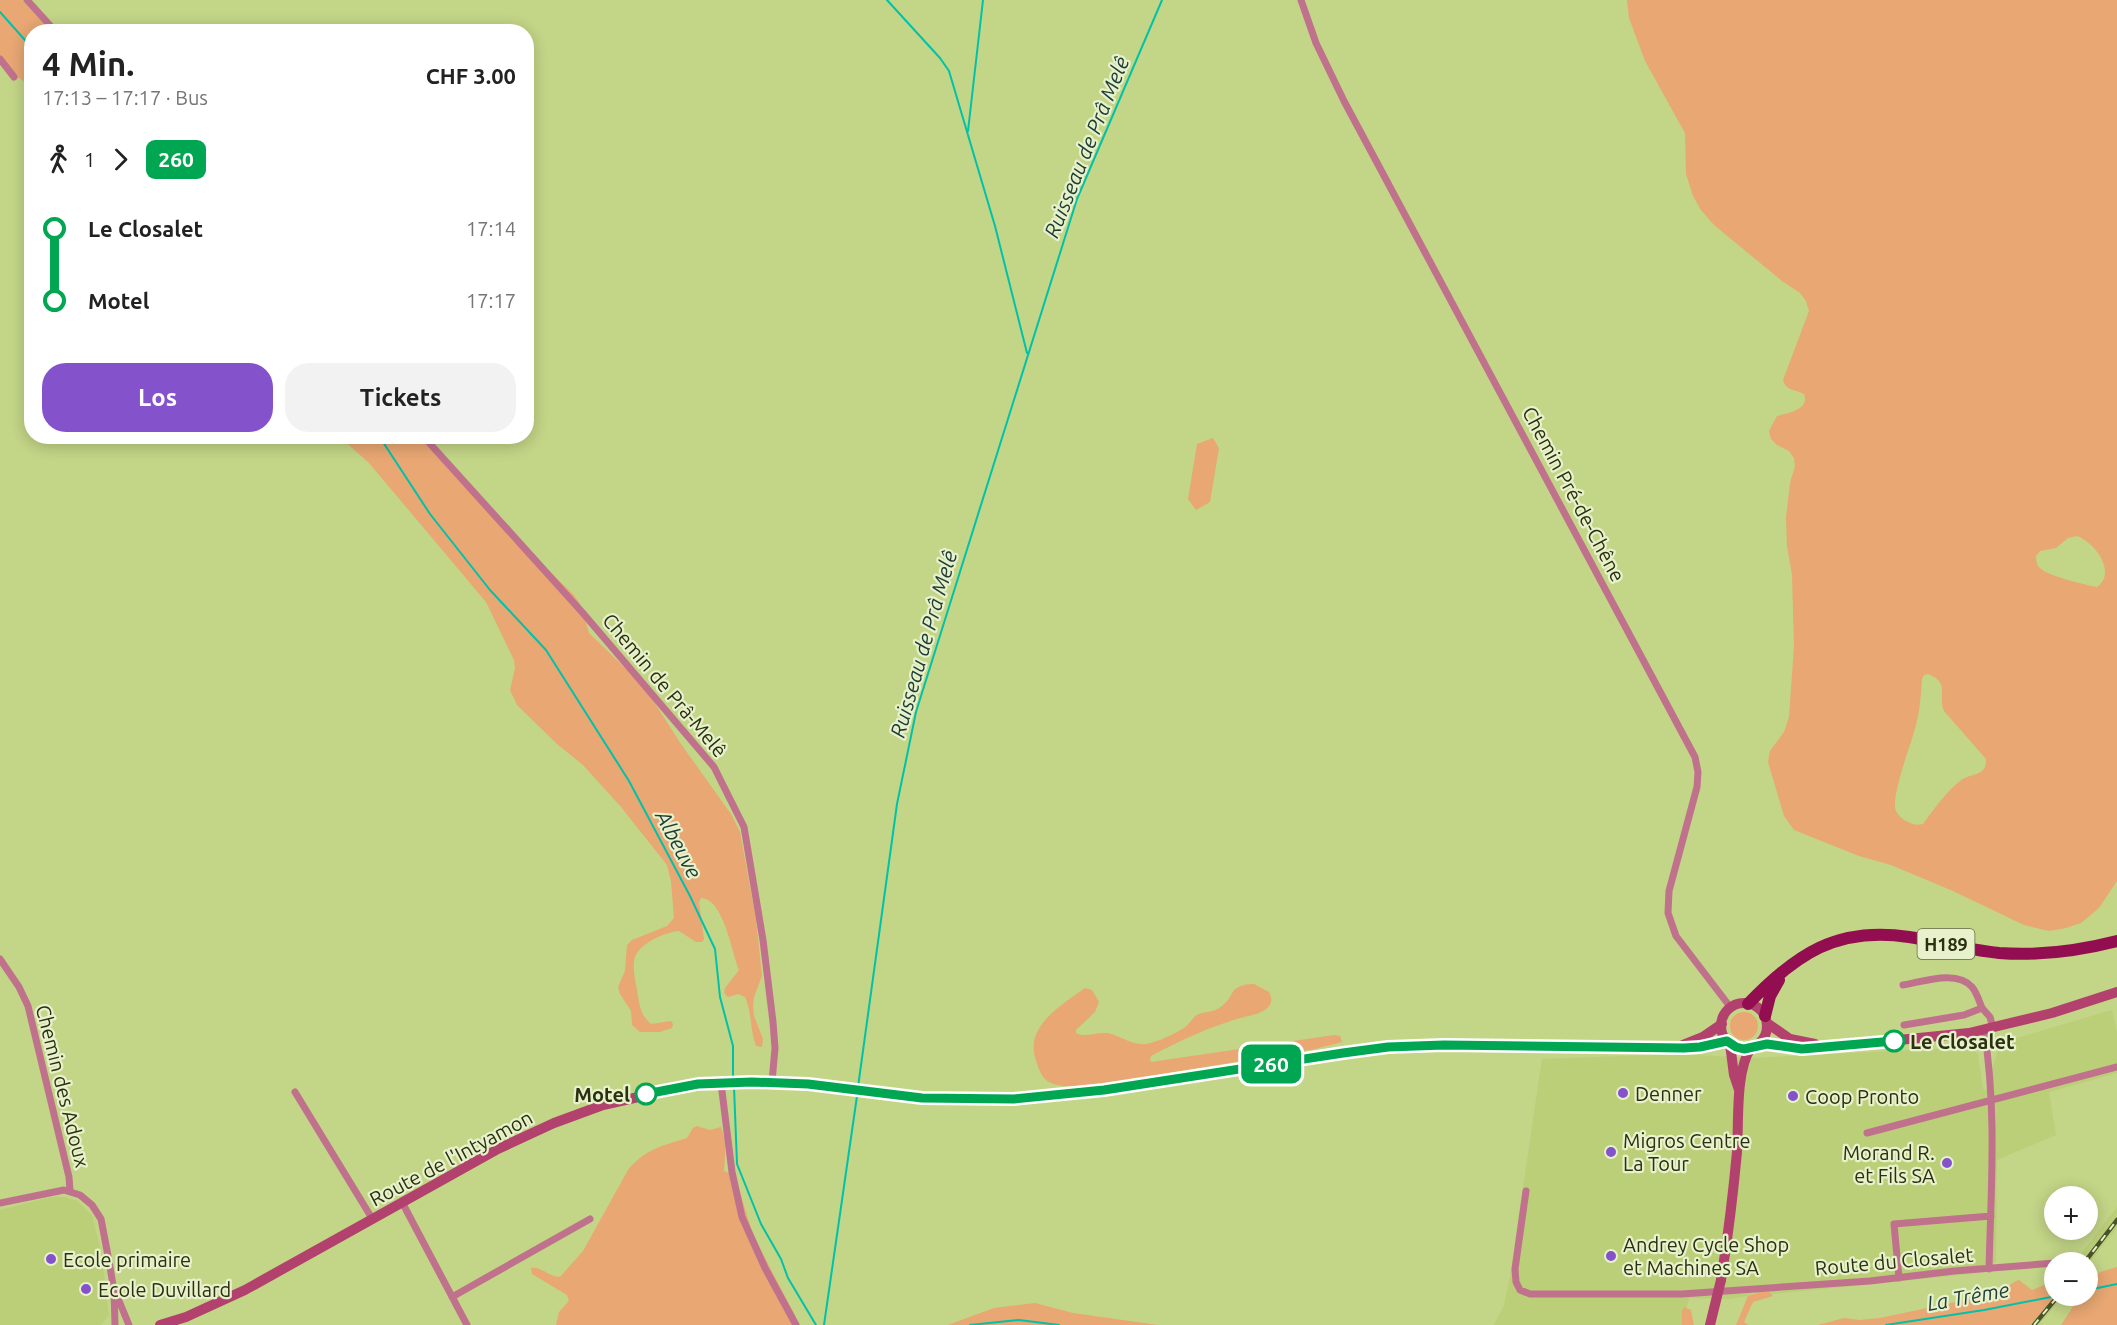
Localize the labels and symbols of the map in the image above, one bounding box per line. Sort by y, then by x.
water label: Ruisseau de Prâ Melê [1039,52,1133,241]
street label: Chemin Pré-de-Chêne [1518,403,1630,585]
water label: Ruisseau de Prâ Melê [885,547,961,740]
street label: Chemin de Prâ-Melê [598,608,732,762]
water label: Albeuve [651,805,707,882]
road number: H189 [1918,929,1974,959]
street label: Chemin des Adoux [32,1002,94,1170]
marker: Le Closalet [1883,1030,1905,1052]
place label: Le Closalet [1910,1030,2015,1053]
line badge: 260 [1236,1044,1306,1084]
place label: Denner [1635,1082,1702,1105]
place label: Motel [574,1083,630,1106]
marker: Motel [635,1083,657,1105]
place label: Coop Pronto [1805,1085,1919,1108]
marker: Denner [1616,1086,1630,1100]
marker: Coop Pronto [1786,1089,1800,1103]
street label: Route de l'Intyamon [366,1105,536,1211]
place label: Migros Centre La Tour [1623,1129,1750,1175]
place label: Morand R. et Fils SA [1843,1141,1935,1187]
marker: Migros Centre La Tour [1604,1145,1618,1159]
marker: Morand R. et Fils SA [1940,1156,1954,1170]
place label: Andrey Cycle Shop et Machines SA [1623,1233,1789,1279]
street label: Route du Closalet [1814,1243,1974,1279]
place label: Ecole primaire [63,1248,191,1271]
marker: Andrey Cycle Shop et Machines SA [1604,1249,1618,1263]
marker: Ecole primaire [44,1252,58,1266]
water label: La Trême [1925,1277,2011,1315]
place label: Ecole Duvillard [98,1278,231,1301]
marker: Ecole Duvillard [79,1282,93,1296]

